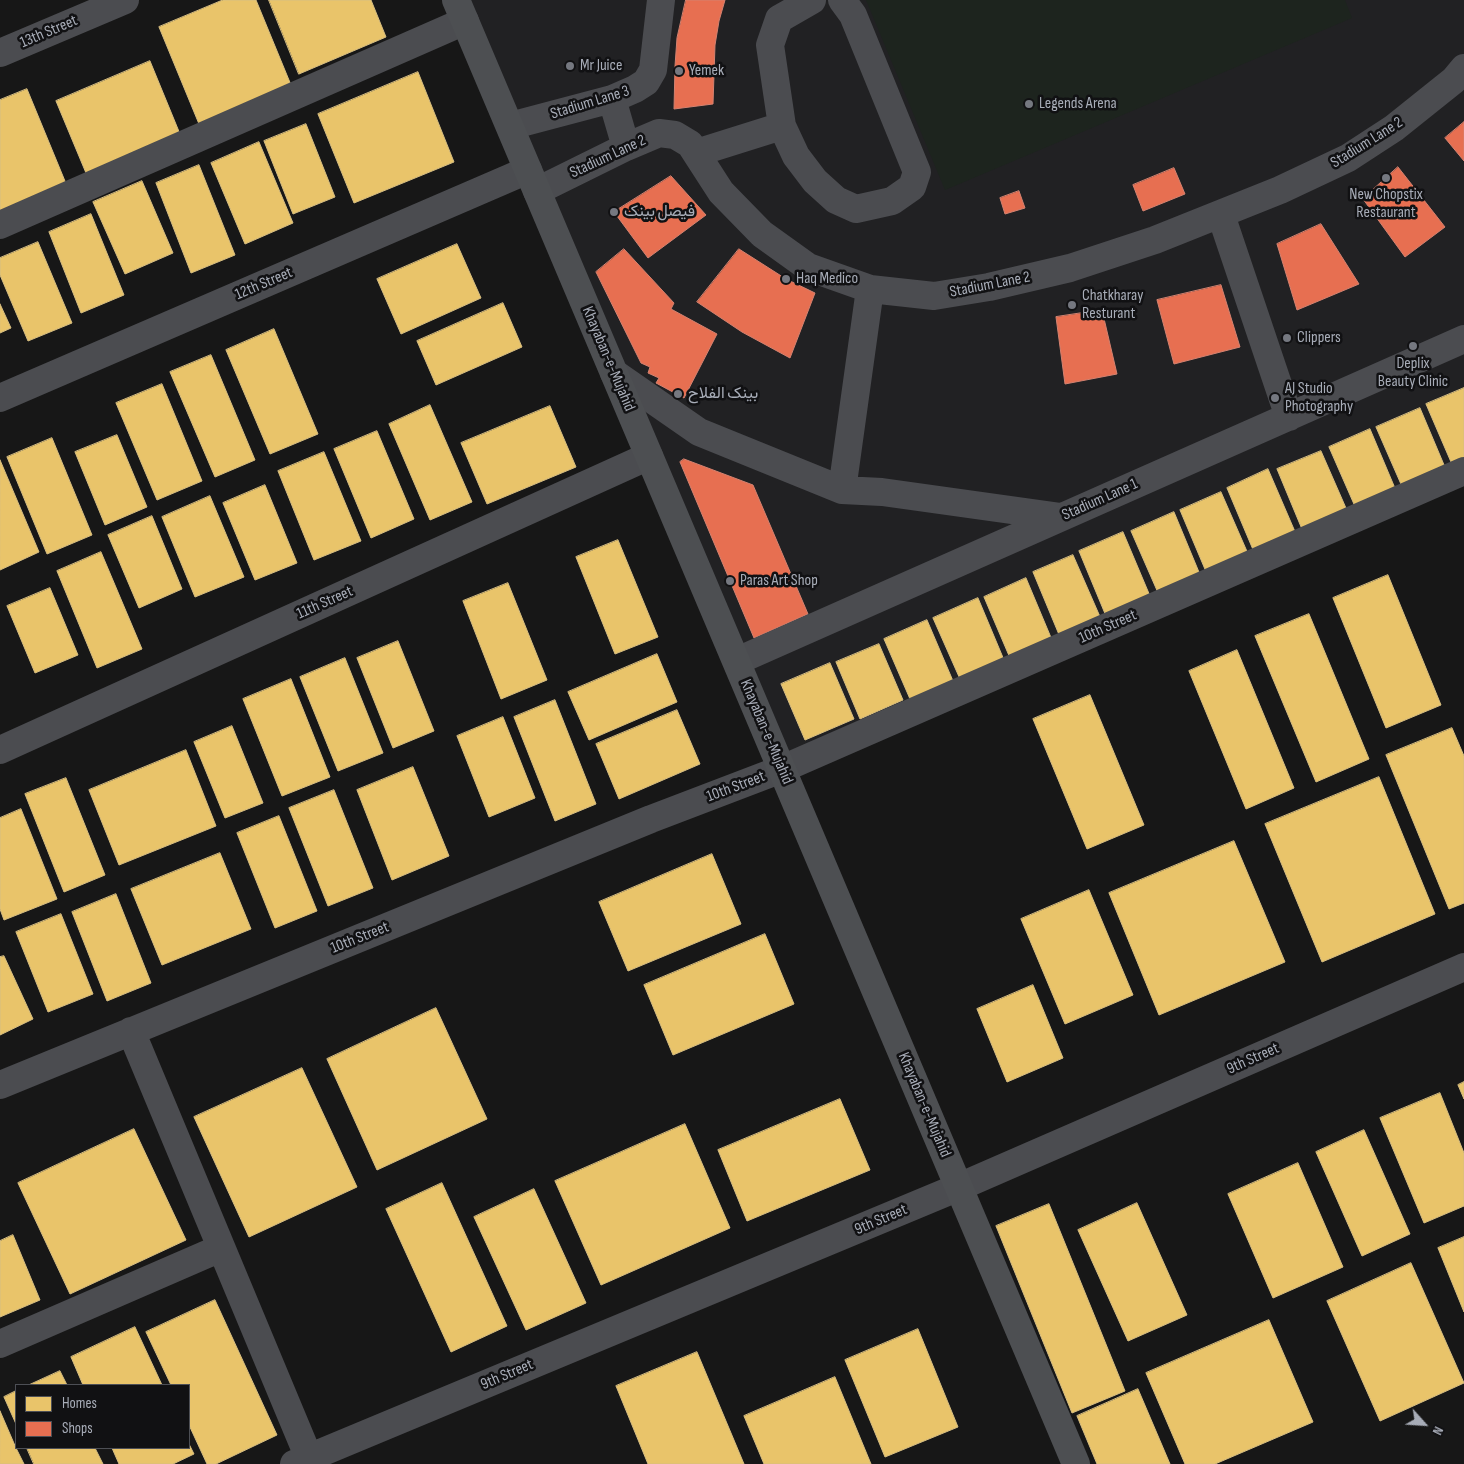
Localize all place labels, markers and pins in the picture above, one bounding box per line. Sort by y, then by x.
place label: Mr Juice [580,56,622,76]
marker: Mr Juice [564,60,576,72]
place label: Yemek [689,61,724,81]
marker: Yemek [673,65,685,77]
place label: Legends Arena [1039,94,1117,114]
marker: Legends Arena [1023,98,1035,110]
marker: New Chopstix Restaurant [1380,172,1392,184]
place label: New Chopstix Restaurant [1349,185,1423,223]
place label: فیصل بینک [624,202,695,222]
marker: فیصل بینک [608,206,620,218]
place label: Haq Medico [796,269,858,289]
marker: Haq Medico [780,273,792,285]
place label: Chatkharay Resturant [1082,286,1143,324]
marker: Chatkharay Resturant [1066,299,1078,311]
place label: Clippers [1297,328,1341,348]
marker: Clippers [1281,332,1293,344]
marker: Deplix Beauty Clinic [1407,340,1419,352]
place label: Deplix Beauty Clinic [1378,354,1448,392]
place label: AJ Studio Photography [1285,379,1353,417]
place label: بینک الفلاح [688,384,758,404]
marker: بینک الفلاح [672,388,684,400]
marker: AJ Studio Photography [1269,392,1281,404]
place label: Paras Art Shop [740,571,818,591]
marker: Paras Art Shop [724,575,736,587]

